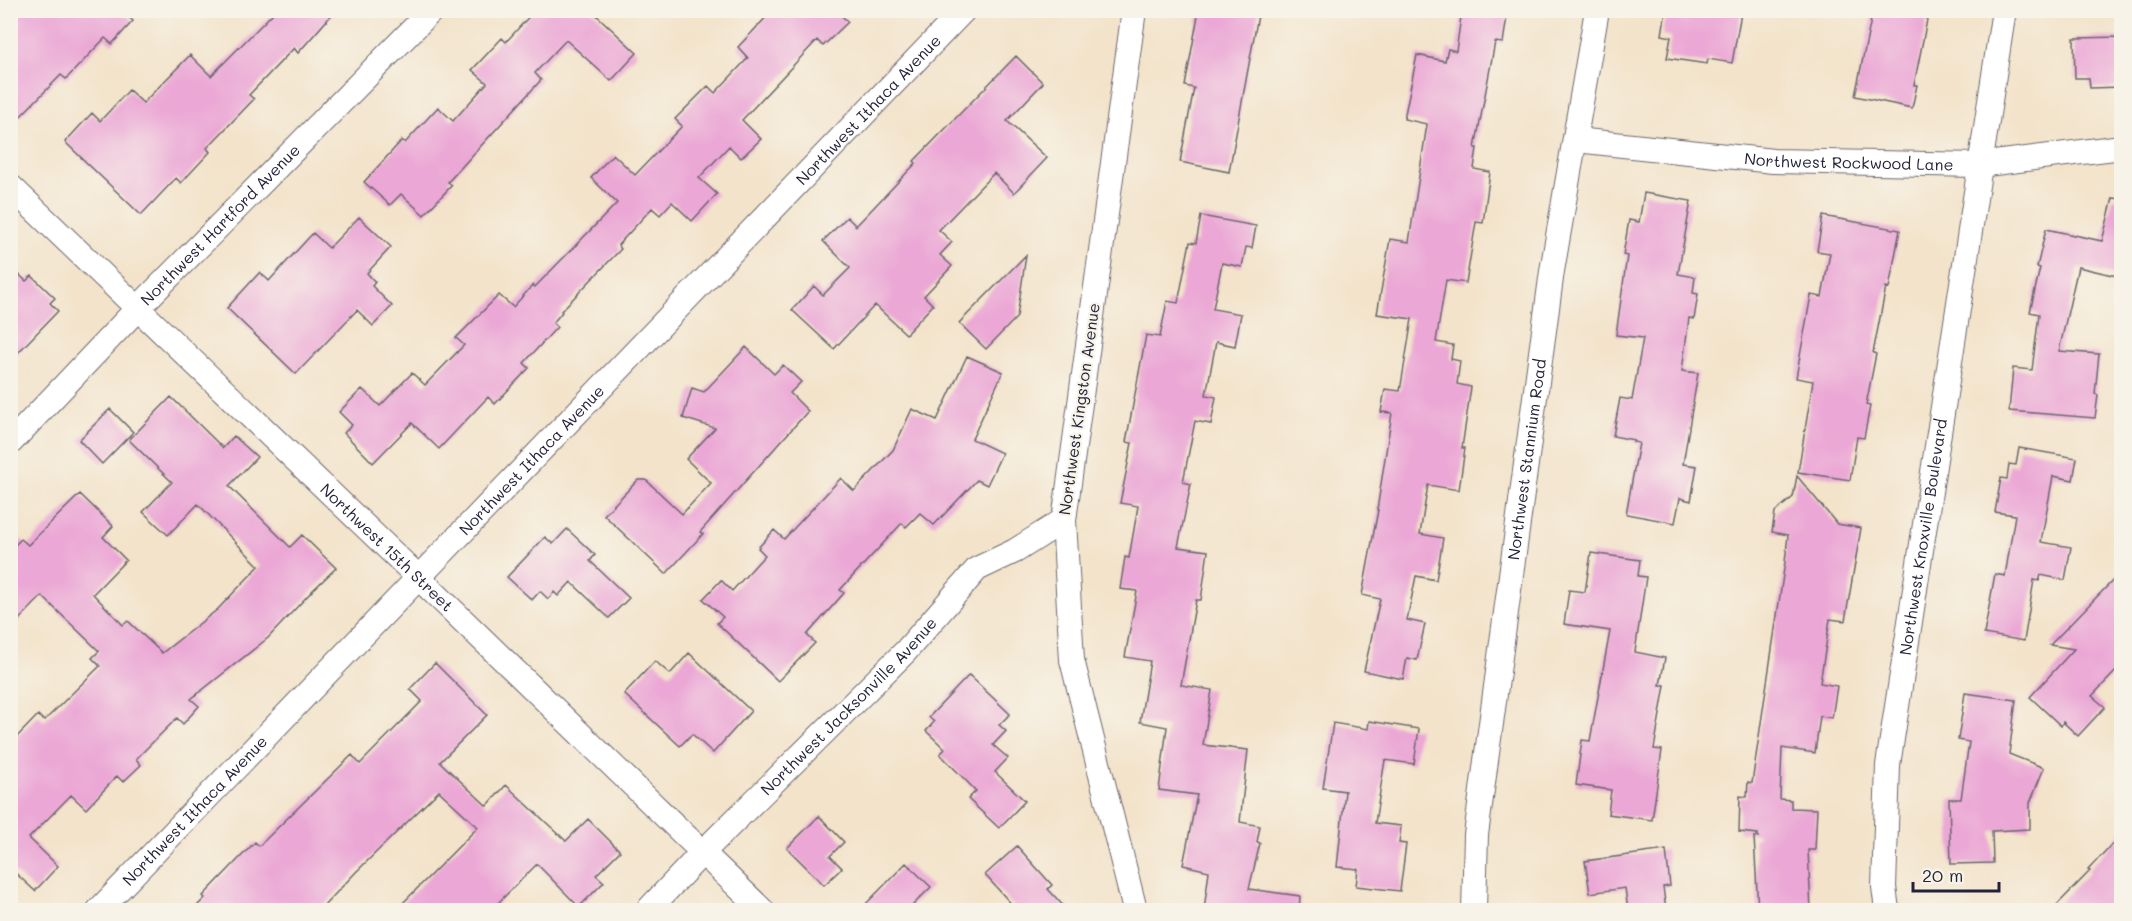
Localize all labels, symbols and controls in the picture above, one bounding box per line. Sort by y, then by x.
street label: Northwest Ithaca Avenue [791,30,945,189]
street label: Northwest Hartford Avenue [136,139,304,310]
street label: Northwest Rockwood Lane [1743,147,1954,175]
street label: Northwest Kingston Avenue [1053,301,1104,516]
street label: Northwest Stannium Road [1502,357,1550,561]
street label: Northwest Ithaca Avenue [454,380,608,539]
street label: Northwest Knoxville Boulevard [1894,417,1951,657]
street label: Northwest 15th Street [316,478,458,616]
street label: Northwest Jacksonville Avenue [756,612,941,799]
street label: Northwest Ithaca Avenue [117,731,271,890]
scale bar [1913,855,1998,893]
text: 20 m [1922,863,1963,887]

